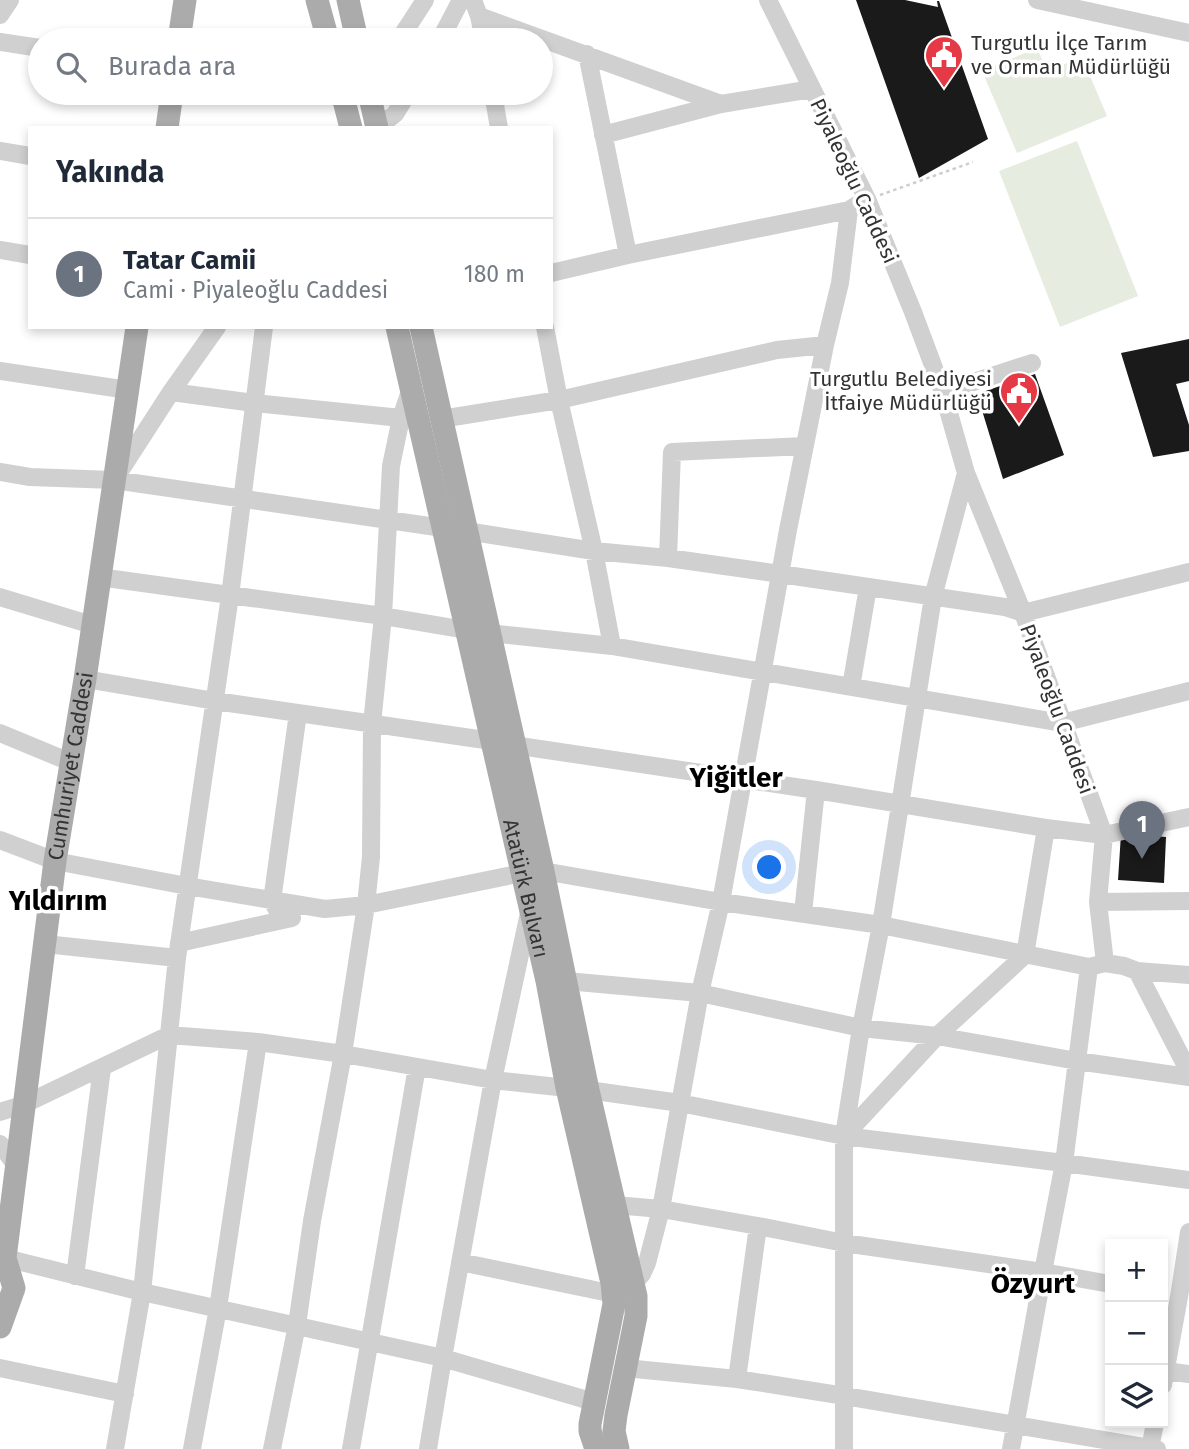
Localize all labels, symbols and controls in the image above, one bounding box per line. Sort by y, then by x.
search box [28,28,553,105]
place label: Turgutlu İlçe Tarım ve Orman Müdürlüğü [971,30,1171,80]
public building icon: Turgutlu İlçe Tarım ve Orman Müdürlüğü [923,34,965,89]
icon: search [52,48,90,86]
text: Burada ara [108,51,236,82]
street label: Piyaleoğlu Caddesi [804,94,904,268]
text: Yakında [56,154,164,190]
text: Tatar Camii [123,245,256,276]
text: 1 [74,260,84,288]
text: 180 m [464,260,525,288]
text: Cami · Piyaleoğlu Caddesi [123,276,388,304]
place label: Turgutlu Belediyesi İtfaiye Müdürlüğü [810,366,992,416]
public building icon: Turgutlu Belediyesi İtfaiye Müdürlüğü [998,370,1040,425]
street label: Piyaleoğlu Caddesi [1014,620,1100,798]
street label: Cumhuriyet Caddesi [42,670,99,862]
district label: Yiğitler [688,761,783,794]
pin: 1 [1119,801,1165,859]
street label: Atatürk Bulvarı [497,816,554,960]
your location [752,850,786,884]
district label: Yıldırım [8,884,107,917]
map controls [1105,1239,1168,1428]
button: + [1105,1239,1168,1302]
district label: Özyurt [991,1267,1076,1300]
button: − [1105,1302,1168,1365]
button: layers [1105,1365,1168,1428]

